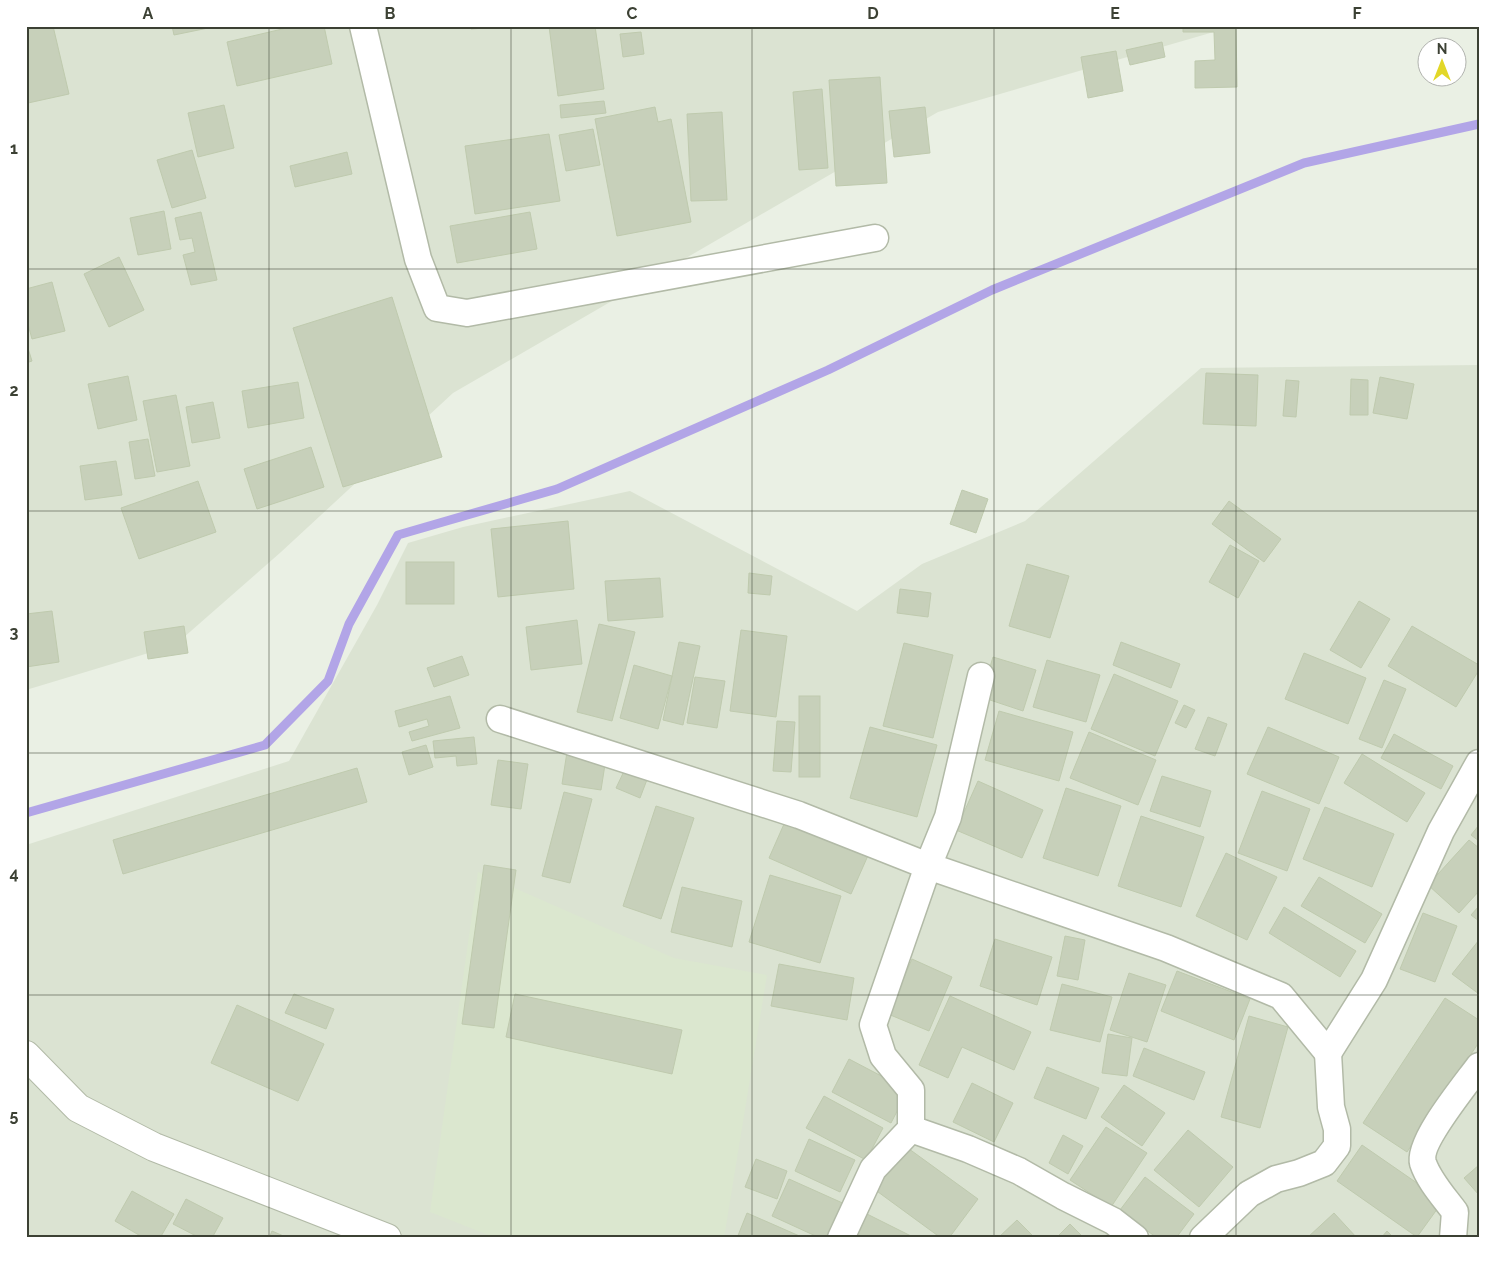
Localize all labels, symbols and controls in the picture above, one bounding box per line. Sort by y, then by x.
text: A [143,4,154,23]
text: B [385,4,396,23]
text: C [627,4,638,23]
text: D [867,4,879,23]
text: E [1110,4,1120,23]
text: F [1352,4,1362,23]
north arrow [1418,38,1468,88]
text: N [1437,41,1447,57]
text: 1 [10,139,18,158]
text: 2 [9,381,19,400]
text: 3 [10,623,19,642]
text: 4 [9,864,19,883]
text: 5 [10,1106,19,1125]

